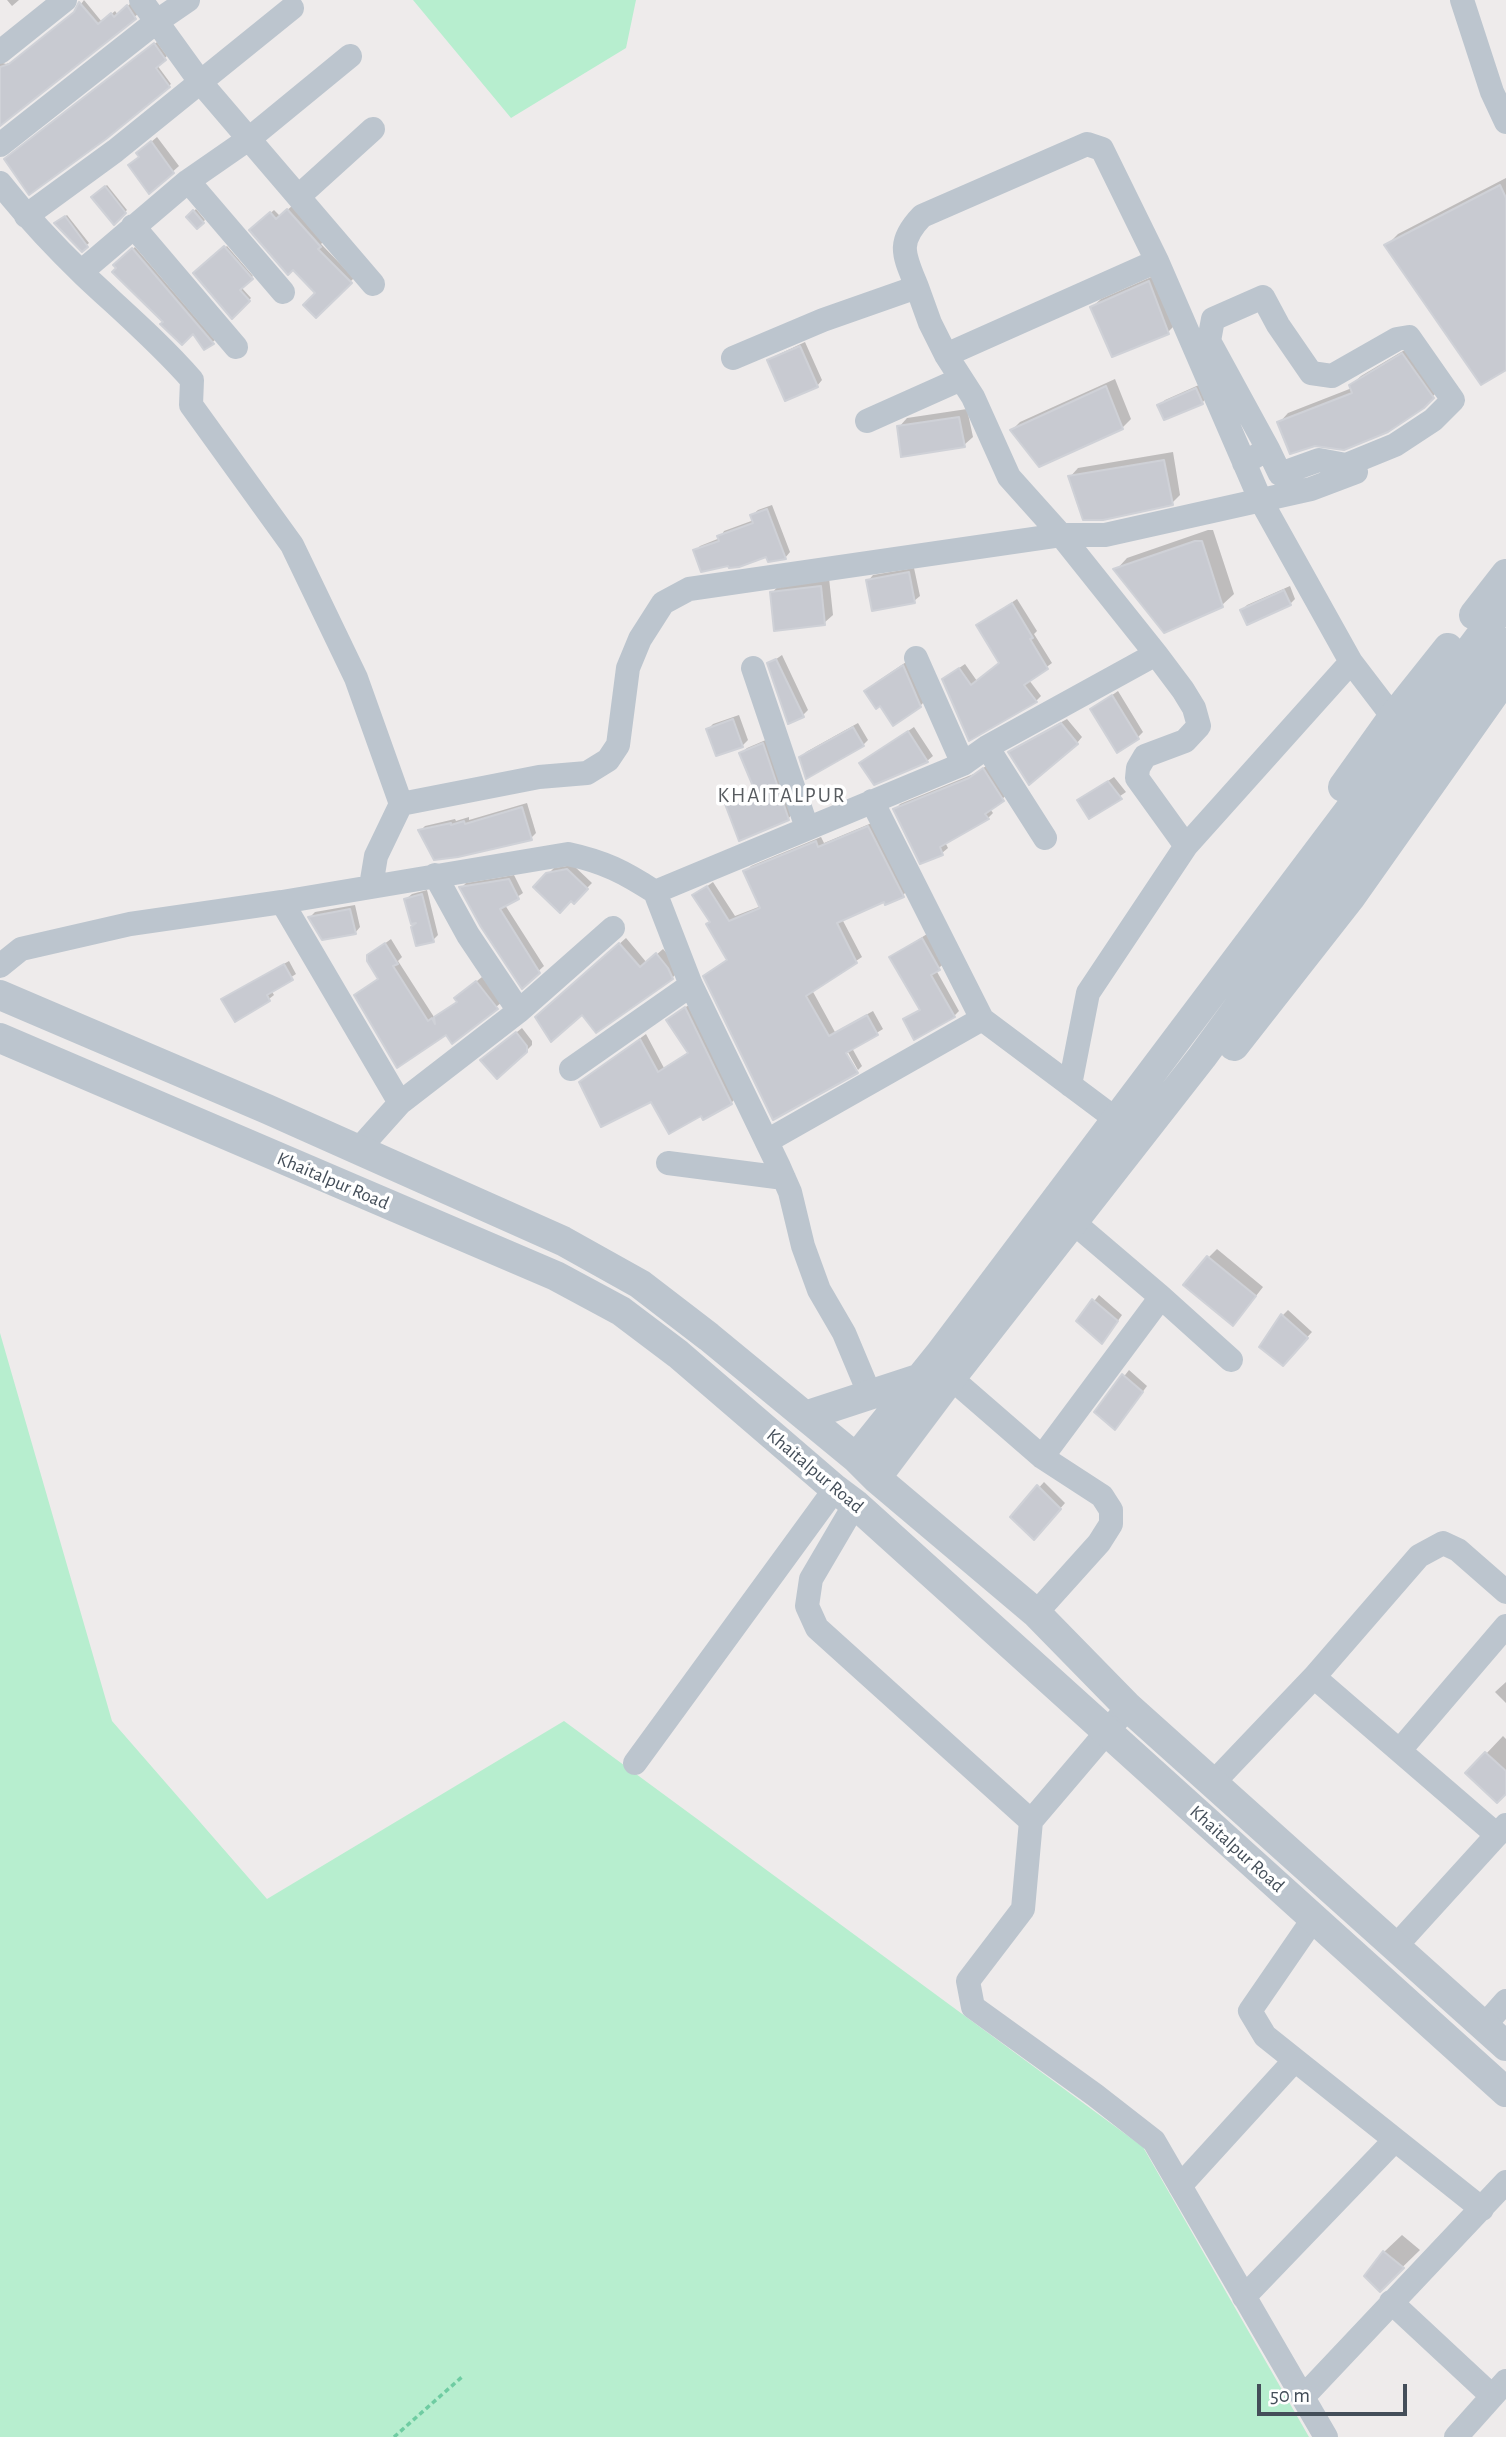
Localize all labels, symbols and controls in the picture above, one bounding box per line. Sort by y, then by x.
district label: KHAITALPUR [719,783,845,809]
street label: Khaitalpur Road [274,1147,392,1215]
street label: Khaitalpur Road [762,1424,868,1518]
street label: Khaitalpur Road [1185,1801,1289,1897]
scale bar [1261,2370,1412,2414]
text: 50 m [1270,2385,1310,2406]

